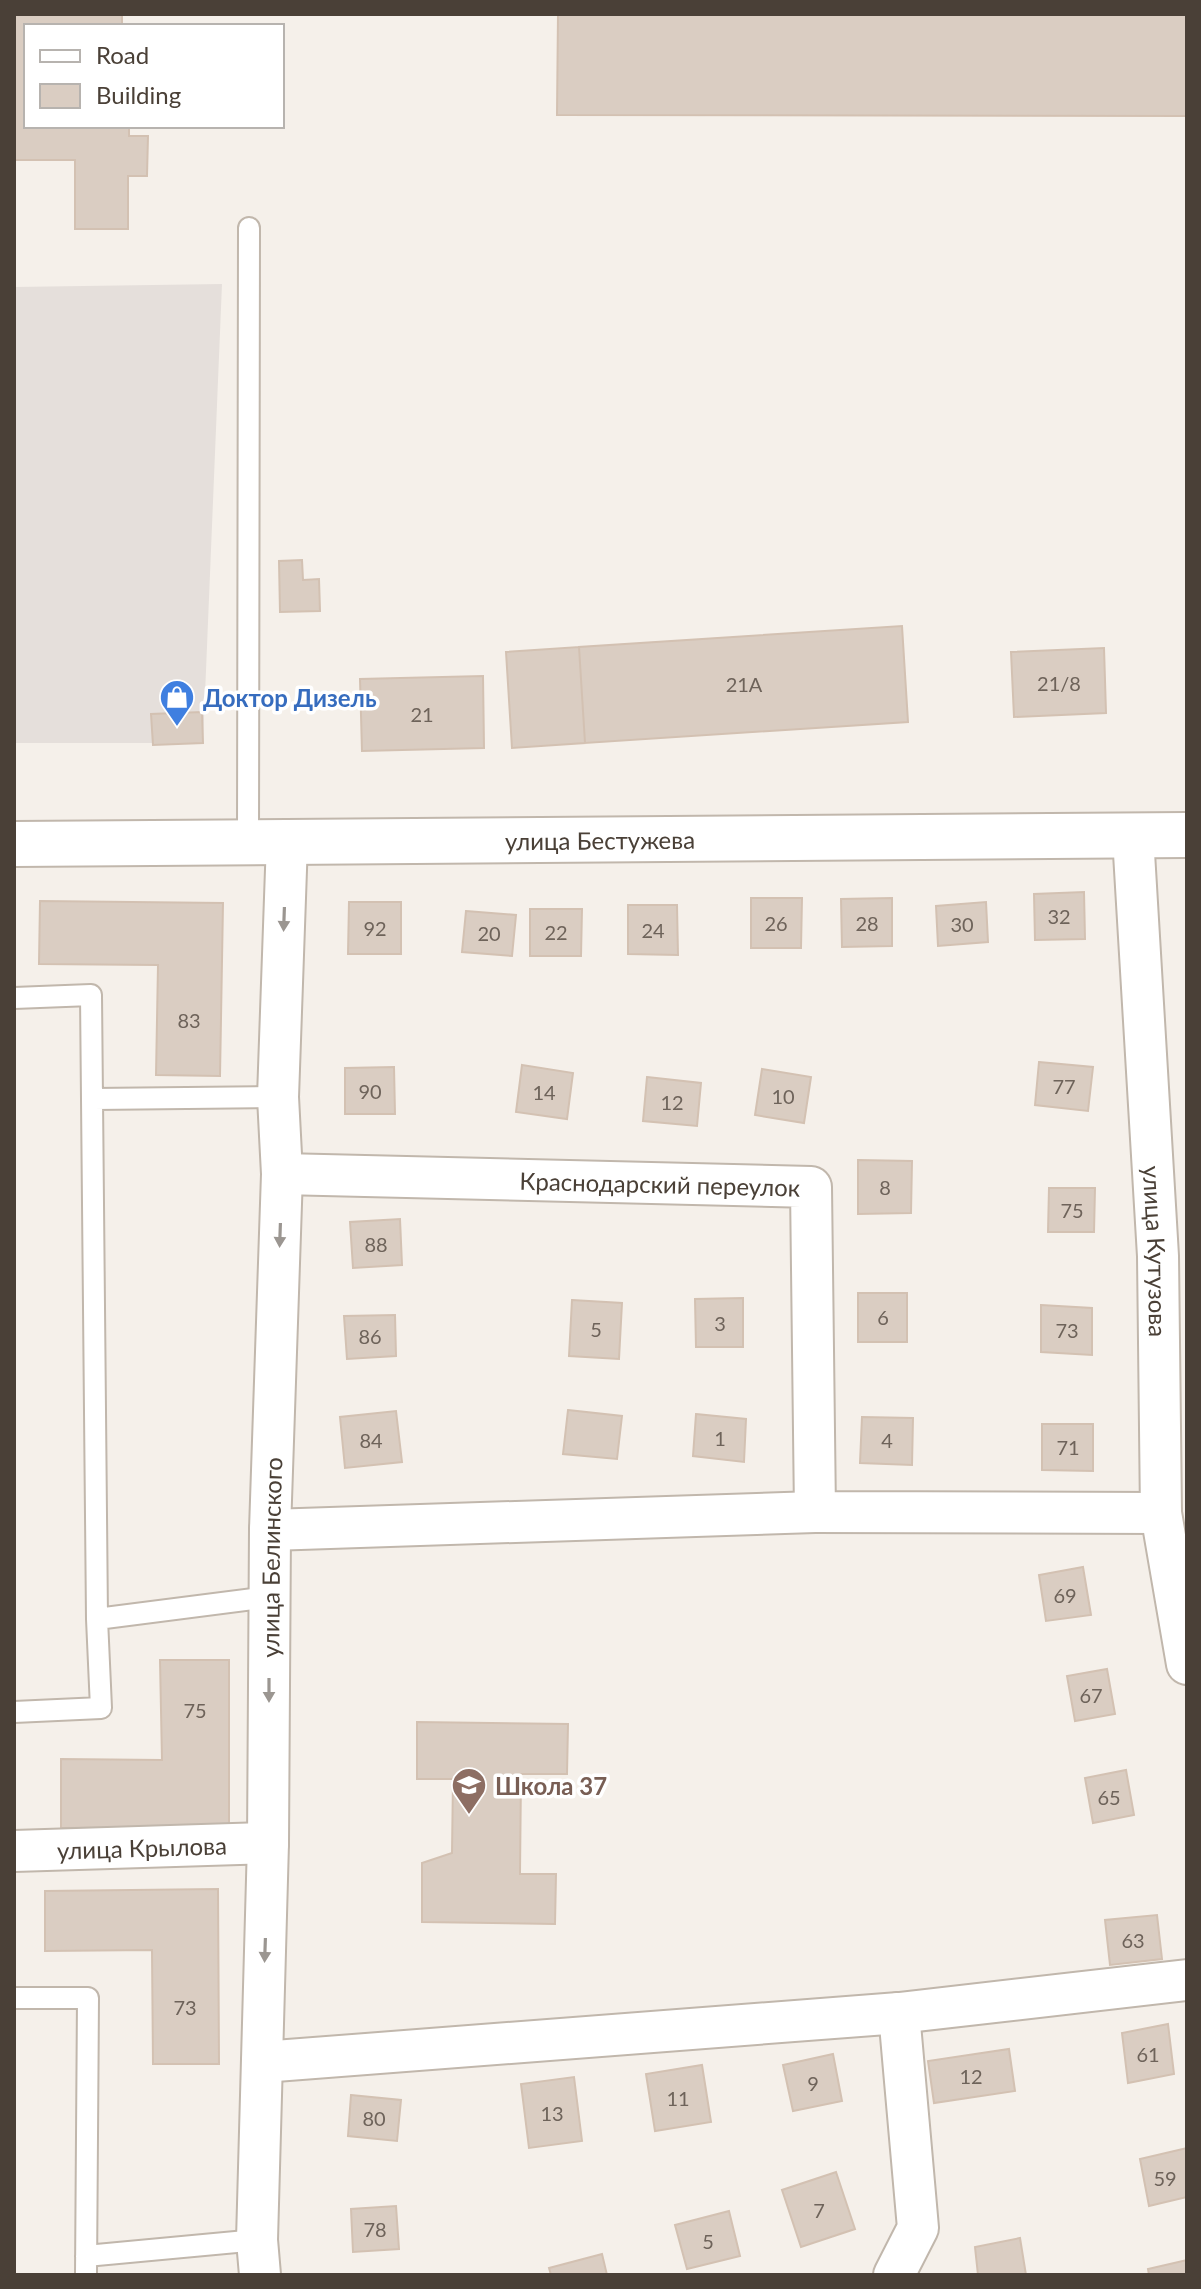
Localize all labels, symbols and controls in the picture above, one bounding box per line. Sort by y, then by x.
legend [24,24,284,128]
text: Road [96,40,149,69]
text: Building [96,80,181,109]
house number: 21/8 [1037,671,1081,695]
house number: 21А [726,672,763,696]
shop icon: Доктор Дизель [158,678,196,728]
place label: Доктор Дизель [203,683,377,712]
house number: 21 [410,702,434,726]
street label: улица Бестужева [505,824,695,855]
house number: 32 [1047,904,1071,928]
one-way arrow [278,907,291,932]
house number: 26 [764,911,788,935]
house number: 28 [855,911,879,935]
house number: 30 [950,912,974,936]
house number: 92 [363,916,387,940]
house number: 24 [641,918,665,942]
house number: 22 [544,920,568,944]
house number: 20 [477,921,501,945]
house number: 83 [177,1008,201,1032]
house number: 77 [1052,1074,1076,1098]
house number: 90 [358,1079,382,1103]
house number: 14 [532,1080,556,1104]
house number: 10 [771,1084,795,1108]
house number: 12 [660,1090,684,1114]
street label: Краснодарский переулок [519,1165,801,1201]
street label: улица Кутузова [1138,1165,1173,1337]
house number: 8 [879,1175,891,1199]
house number: 75 [1060,1198,1084,1222]
one-way arrow [274,1223,287,1248]
house number: 88 [364,1232,388,1256]
house number: 6 [877,1305,889,1329]
house number: 3 [714,1311,726,1335]
house number: 5 [590,1317,602,1341]
house number: 73 [1055,1318,1079,1342]
house number: 86 [358,1324,382,1348]
house number: 1 [714,1426,726,1450]
house number: 84 [359,1428,383,1452]
house number: 4 [881,1428,893,1452]
house number: 71 [1056,1435,1080,1459]
street label: улица Белинского [255,1457,287,1658]
house number: 69 [1053,1583,1077,1607]
one-way arrow [263,1678,275,1703]
house number: 67 [1079,1683,1103,1707]
house number: 75 [183,1698,207,1722]
school or university icon: Школа 37 [450,1766,488,1816]
place label: Школа 37 [495,1771,607,1800]
house number: 65 [1097,1785,1121,1809]
street label: улица Крылова [57,1830,227,1864]
house number: 63 [1121,1928,1145,1952]
one-way arrow [259,1938,272,1963]
house number: 73 [173,1995,197,2019]
house number: 61 [1136,2042,1160,2066]
house number: 12 [959,2064,983,2088]
house number: 9 [807,2071,819,2095]
house number: 11 [666,2086,690,2110]
house number: 13 [540,2101,564,2125]
house number: 80 [362,2106,386,2130]
house number: 59 [1153,2166,1177,2190]
house number: 7 [813,2198,825,2222]
house number: 78 [363,2217,387,2241]
house number: 5 [702,2229,714,2253]

